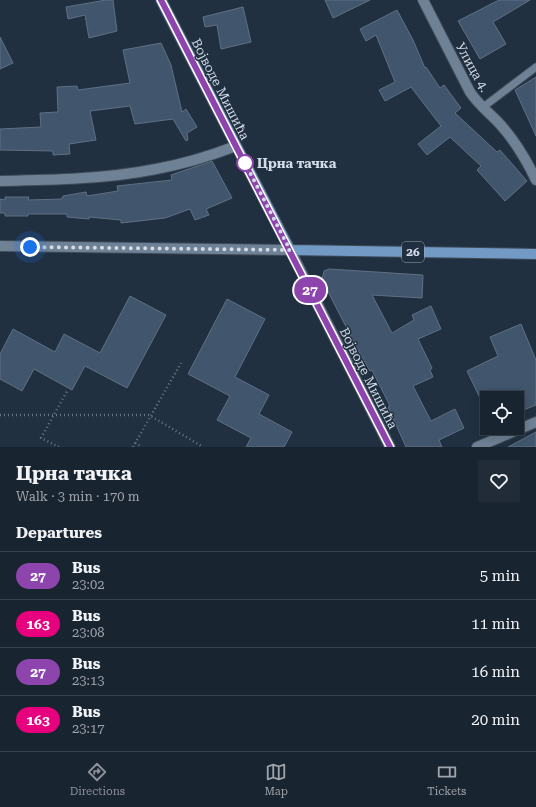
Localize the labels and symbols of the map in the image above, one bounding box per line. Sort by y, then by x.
street label: Војводе Мишића [189,36,253,142]
street label: Улица 4. [453,40,492,95]
marker: Црна тачка [236,154,254,172]
place label: Црна тачка [257,156,337,171]
your location [20,237,40,257]
road number: 26 [402,242,424,262]
line badge: 27 [292,277,328,303]
street label: Војводе Мишића [337,325,401,431]

